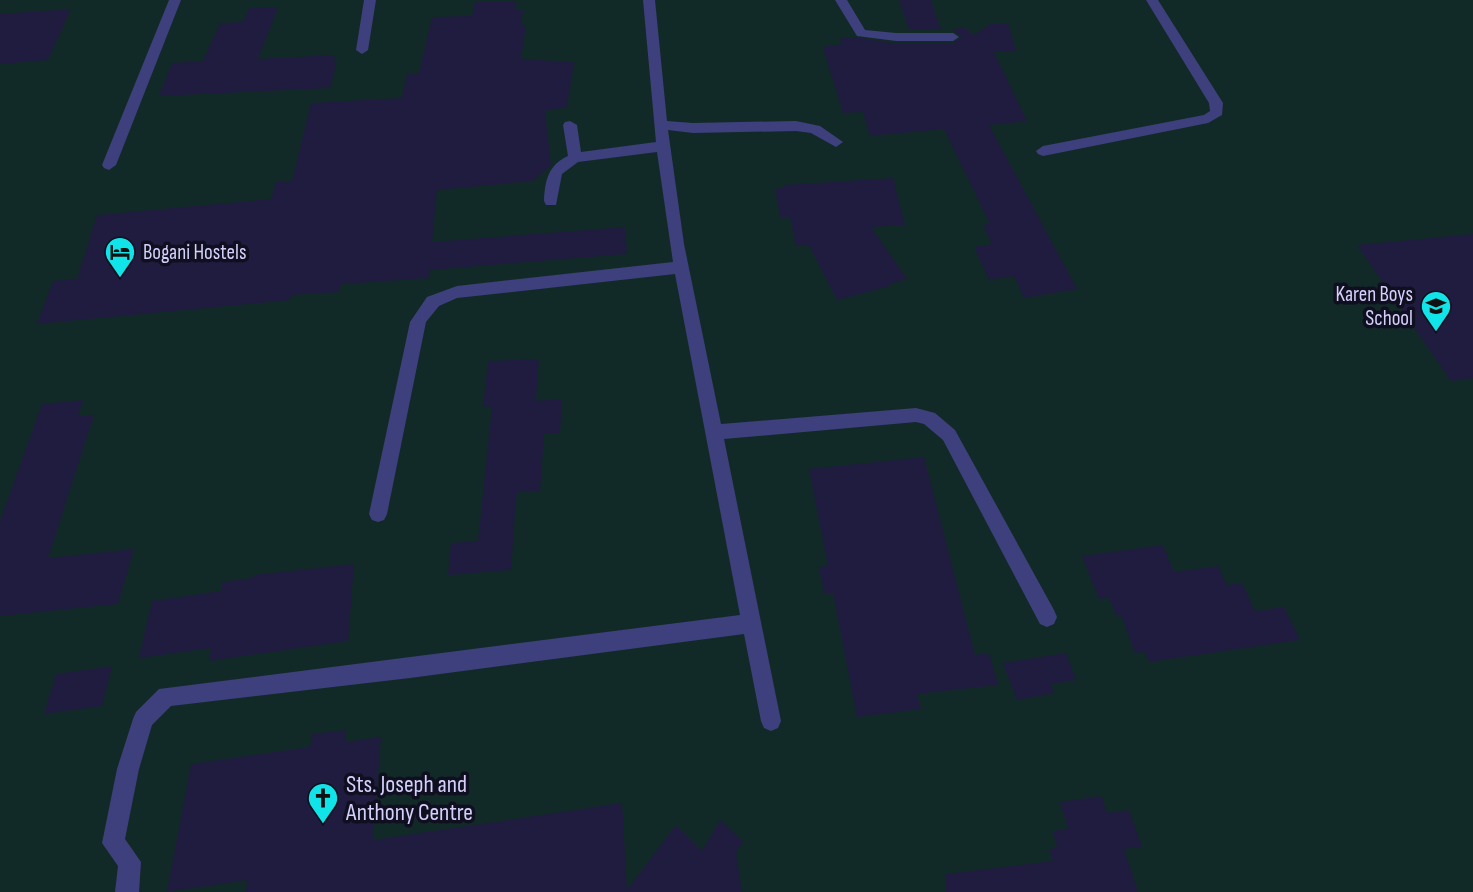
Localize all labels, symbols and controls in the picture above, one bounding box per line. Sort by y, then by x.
hotel icon: Bogani Hostels [103,235,137,279]
place label: Bogani Hostels [143,240,246,265]
place label: Karen Boys School [1336,282,1413,331]
school or university icon: Karen Boys School [1419,289,1453,333]
place label: Sts. Joseph and Anthony Centre [345,770,473,827]
church icon: Sts. Joseph and Anthony Centre [306,781,340,825]

